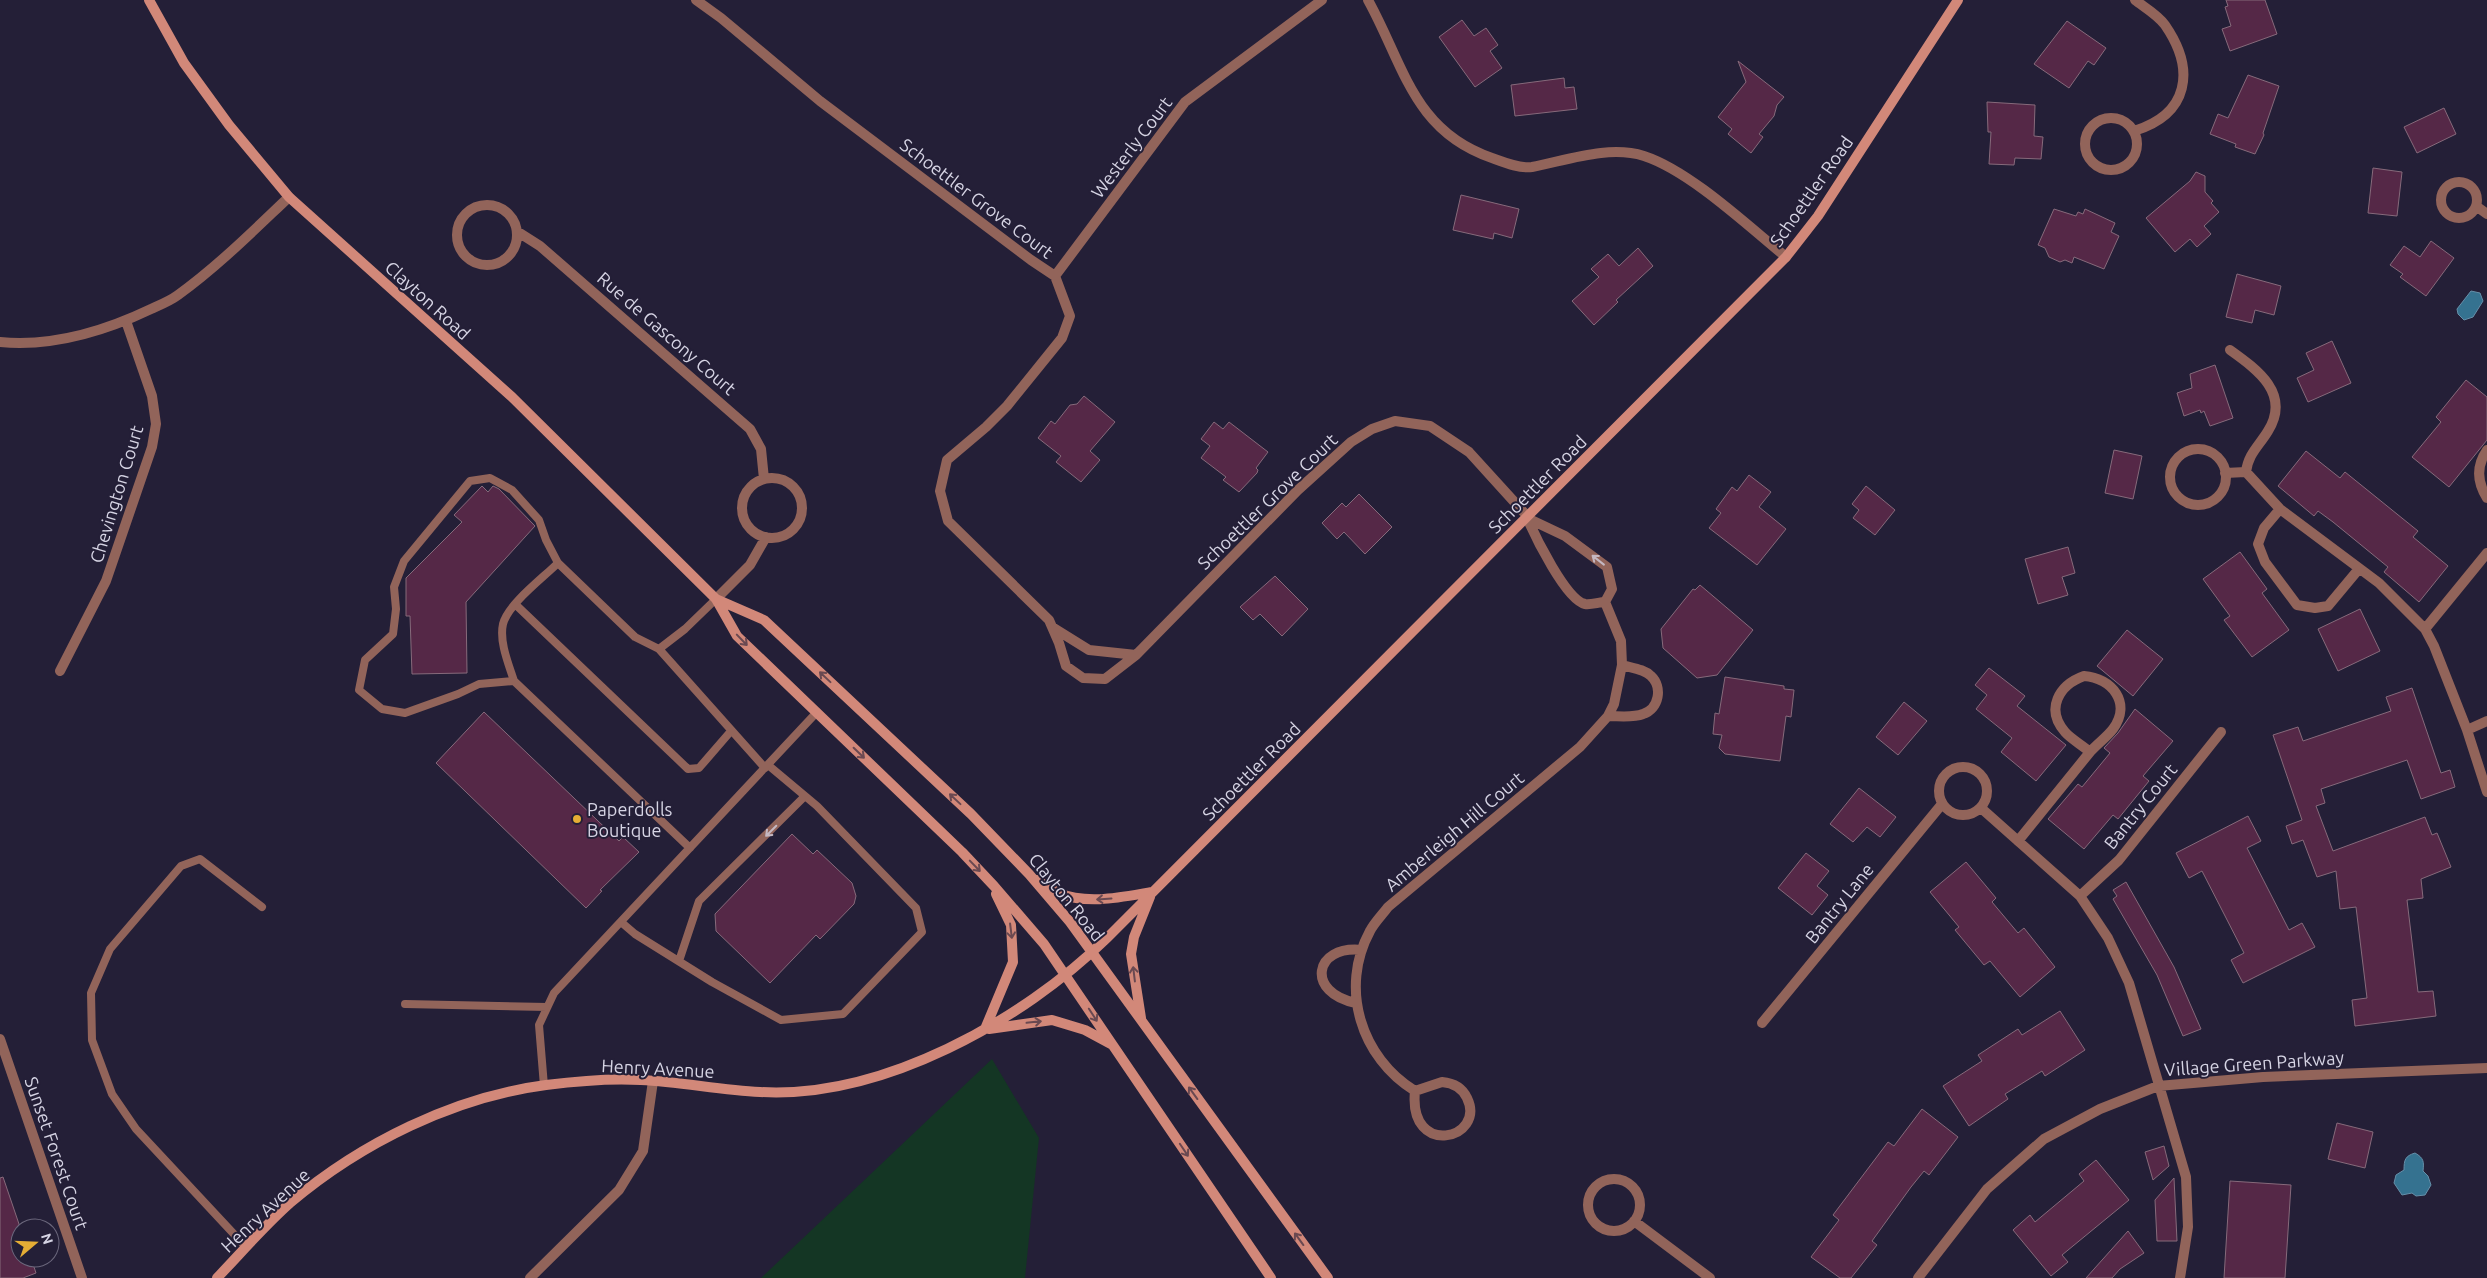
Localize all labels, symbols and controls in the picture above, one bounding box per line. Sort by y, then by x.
street label: Westerly Court [1087,93,1175,201]
street label: Schoettler Road [1766,132,1856,250]
street label: Schoettler Grove Court [897,134,1057,262]
street label: Clayton Road [381,257,475,343]
street label: Rue de Gascony Court [594,268,740,398]
street label: Chevington Court [86,423,146,565]
street label: Schoettler Grove Court [1193,429,1341,573]
street label: Schoettler Road [1484,431,1590,537]
one-way arrow [1591,555,1605,565]
one-way arrow [736,633,748,646]
one-way arrow [819,671,831,683]
street label: Schoettler Road [1198,718,1304,824]
one-way arrow [853,746,865,759]
street label: Bantry Court [2100,759,2180,853]
street label: Amberleigh Hill Court [1381,767,1527,895]
one-way arrow [949,793,961,805]
place label: Paperdolls Boutique [587,799,673,840]
marker: Paperdolls Boutique [571,813,583,825]
one-way arrow [765,825,777,837]
street label: Clayton Road [1026,849,1108,945]
street label: Bantry Lane [1801,859,1877,947]
one-way arrow [969,860,981,872]
one-way arrow [1097,894,1113,903]
one-way arrow [1006,923,1016,939]
one-way arrow [1129,966,1139,982]
one-way arrow [1088,1007,1098,1021]
one-way arrow [1025,1017,1041,1027]
street label: Village Green Parkway [2163,1047,2345,1079]
street label: Henry Avenue [601,1055,715,1081]
street label: Sunset Forest Court [21,1074,93,1232]
one-way arrow [1188,1086,1198,1100]
one-way arrow [1179,1142,1189,1156]
street label: Henry Avenue [217,1164,313,1256]
north arrow [10,1218,60,1268]
text: N [38,1231,57,1246]
one-way arrow [1294,1232,1304,1246]

